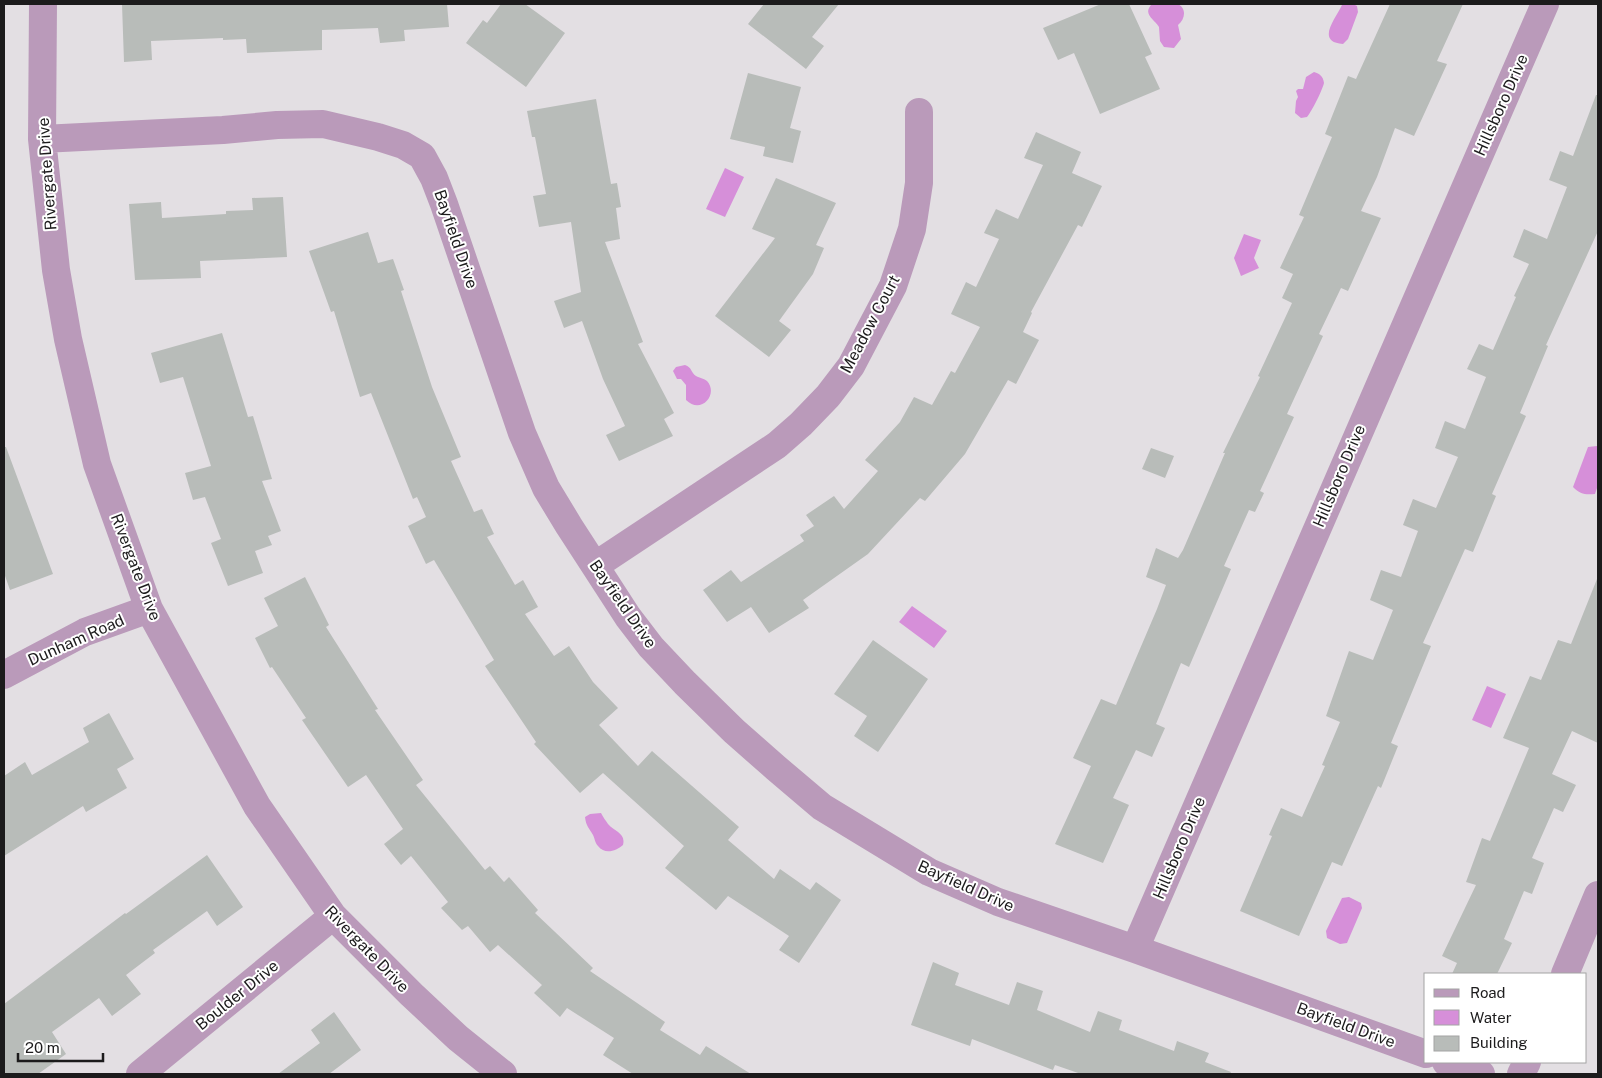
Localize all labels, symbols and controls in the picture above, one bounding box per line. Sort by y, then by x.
street label: Hillsboro Drive [1470,51,1532,159]
street label: Rivergate Drive [34,117,60,231]
street label: Bayfield Drive [430,187,482,291]
street label: Meadow Court [836,272,904,376]
street label: Hillsboro Drive [1309,422,1369,530]
street label: Rivergate Drive [107,511,165,623]
street label: Bayfield Drive [586,556,660,652]
street label: Dunham Road [25,610,127,670]
street label: Hillsboro Drive [1149,794,1209,902]
street label: Bayfield Drive [915,856,1017,916]
street label: Rivergate Drive [321,902,413,996]
street label: Boulder Drive [192,956,282,1034]
legend [1424,973,1587,1063]
text: Road [1470,984,1506,1001]
street label: Bayfield Drive [1294,998,1398,1052]
text: Water [1470,1009,1512,1026]
scale bar [18,1030,102,1062]
text: Building [1470,1034,1528,1051]
text: 20 m [25,1039,60,1056]

